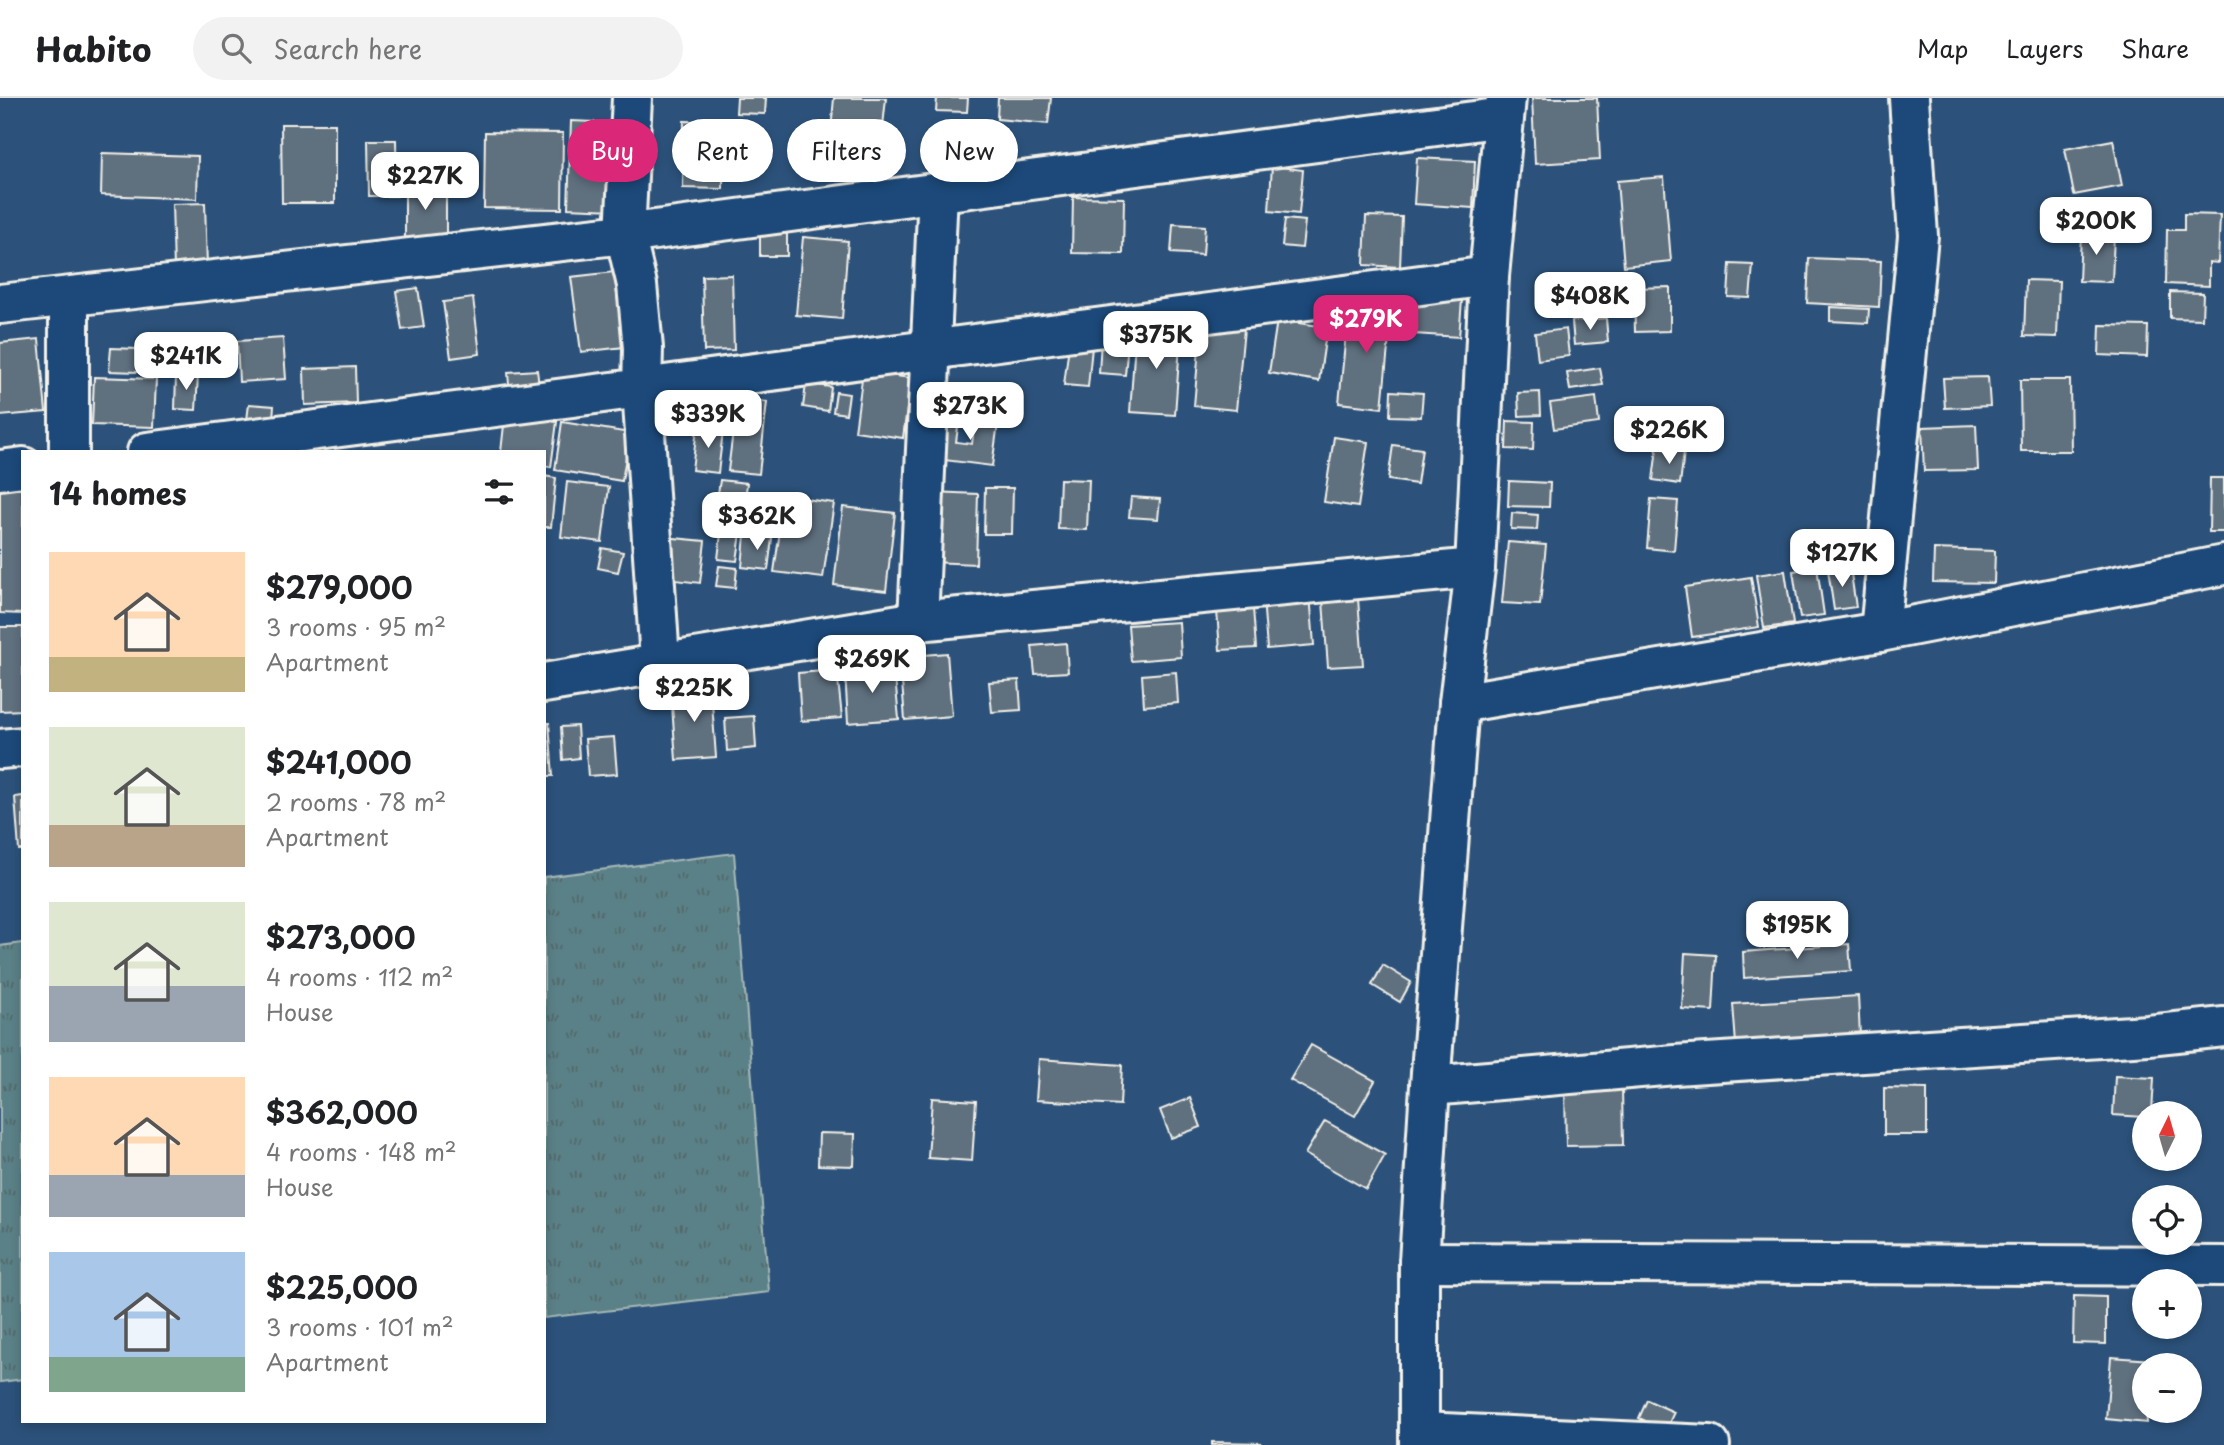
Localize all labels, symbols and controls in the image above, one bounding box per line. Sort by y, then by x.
search box [193,17,683,80]
text: Habito [35,23,151,73]
icon: search [217,29,255,67]
text: Search here [273,29,422,68]
text: Map [1917,30,1968,66]
text: Layers [2006,30,2083,66]
text: Share [2121,30,2189,66]
chip: Buy [567,119,658,182]
chip: Rent [672,119,773,182]
chip: Filters [787,119,906,182]
chip: New [920,119,1018,182]
pin: $227K [376,152,474,212]
text: $227K [387,157,463,192]
pin: $200K [2047,198,2145,257]
text: $200K [2056,202,2136,237]
pin: $408K [1541,272,1639,332]
text: $408K [1550,277,1630,312]
pin: $279K [1317,296,1415,355]
text: $279K [1329,300,1403,335]
pin: $375K [1107,312,1205,371]
text: $375K [1119,316,1193,351]
pin: $241K [137,332,235,392]
text: $241K [150,337,222,372]
pin: $273K [921,382,1019,442]
text: $273K [933,387,1007,422]
pin: $339K [659,390,757,450]
text: $339K [671,395,745,430]
pin: $226K [1620,406,1718,466]
text: $226K [1630,411,1708,446]
text: 14 homes [49,470,187,515]
icon: filters [480,473,518,511]
pin: $362K [708,492,806,552]
text: $362K [718,497,796,532]
pin: $127K [1793,530,1891,589]
text: $127K [1806,534,1878,569]
text: $279,000 [266,564,413,609]
icon: home [105,580,189,664]
text: 3 rooms · 95 m² [266,609,446,644]
pin: $269K [823,636,921,695]
text: $269K [834,640,910,675]
text: Apartment [266,644,389,679]
pin: $225K [645,664,743,724]
text: $225K [655,669,733,704]
text: $241,000 [266,739,412,784]
icon: home [105,755,189,839]
text: 2 rooms · 78 m² [266,784,446,819]
text: Apartment [266,819,389,854]
pin: $195K [1748,902,1846,961]
text: $195K [1762,906,1832,941]
text: $273,000 [266,914,415,959]
icon: home [105,930,189,1014]
text: 4 rooms · 112 m² [266,959,453,994]
text: House [266,994,333,1029]
text: $362,000 [266,1089,418,1134]
north arrow [2132,1101,2202,1171]
map controls [2132,1101,2202,1423]
icon: home [105,1105,189,1189]
text: 4 rooms · 148 m² [266,1134,457,1169]
text: House [266,1169,333,1204]
button: locate [2132,1185,2202,1255]
text: $225,000 [266,1264,418,1309]
button: + [2132,1269,2202,1339]
icon: home [105,1280,189,1364]
text: 3 rooms · 101 m² [266,1309,454,1344]
text: Apartment [266,1344,389,1379]
button: − [2132,1353,2202,1423]

